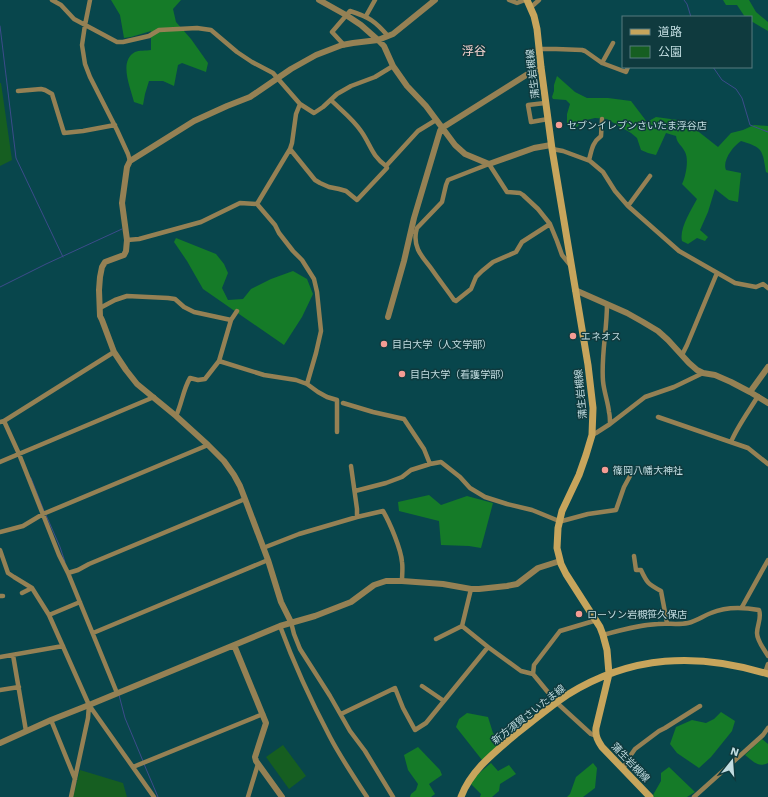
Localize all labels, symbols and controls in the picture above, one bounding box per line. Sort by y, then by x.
legend [622,16,752,68]
text: 道路 [658,25,682,39]
district label: 浮谷 [462,44,486,58]
text: 公園 [658,45,682,59]
street label: 蒲生岩槻線 [524,48,541,99]
marker: セブンイレブンさいたま浮谷店 [554,120,564,130]
place label: セブンイレブンさいたま浮谷店 [567,120,707,131]
marker: エネオス [568,331,578,341]
place label: エネオス [581,331,621,342]
marker: 目白大学（人文学部） [379,339,389,349]
place label: 目白大学（人文学部） [392,339,492,350]
marker: 目白大学（看護学部） [397,369,407,379]
place label: 目白大学（看護学部） [410,369,510,380]
street label: 蒲生岩槻線 [572,369,589,419]
marker: 篠岡八幡大神社 [600,465,610,475]
place label: 篠岡八幡大神社 [613,465,683,476]
marker: ローソン岩槻笹久保店 [574,609,584,619]
place label: ローソン岩槻笹久保店 [587,609,687,620]
street label: 新方須賀さいたま線 [490,682,567,746]
street label: 蒲生岩槻線 [609,741,652,784]
north arrow [712,741,752,781]
text: N [729,745,741,759]

